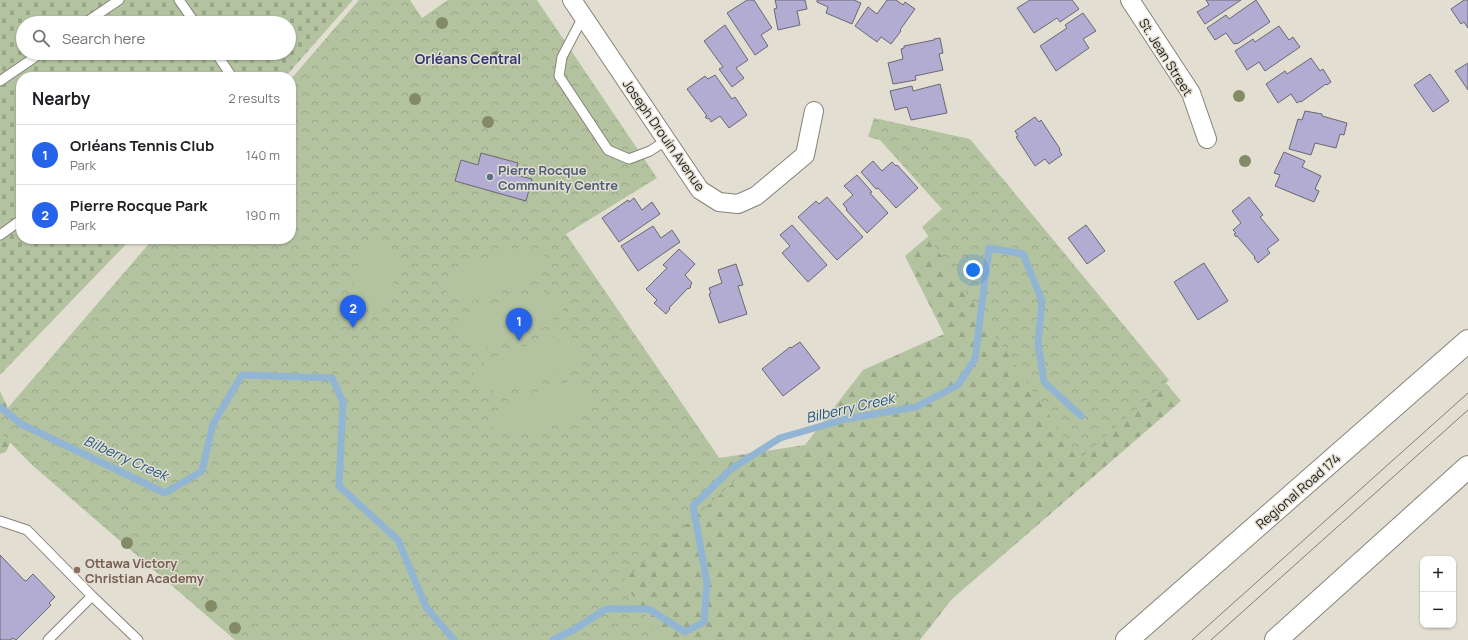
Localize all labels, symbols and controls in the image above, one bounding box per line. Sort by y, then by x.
street label: St. Jean Street [1135,15,1197,99]
search box [16,16,296,60]
icon: search [30,27,52,49]
text: Search here [62,28,145,49]
district label: Orléans Central [415,49,521,68]
street label: Joseph Drouin Avenue [619,76,710,195]
text: Nearby [32,87,90,110]
text: 2 results [228,89,280,107]
text: Orléans Tennis Club [70,135,214,156]
text: 1 [42,146,48,164]
text: 140 m [246,146,280,164]
text: Park [70,156,96,174]
place label: Pierre Rocque Community Centre [498,161,618,194]
marker: Pierre Rocque Community Centre [485,172,495,182]
text: Pierre Rocque Park [70,195,207,216]
text: 2 [41,206,49,224]
text: 190 m [245,206,280,224]
text: Park [70,216,96,234]
your location [963,260,983,280]
pin: 2 [340,295,366,328]
pin: 1 [506,308,532,341]
water label: Bilberry Creek [804,388,898,427]
water label: Bilberry Creek [81,431,173,485]
street label: Regional Road 174 [1252,449,1345,533]
place label: Ottawa Victory Christian Academy [85,554,205,587]
map controls [1420,556,1456,628]
button: + [1420,556,1456,592]
marker: Ottawa Victory Christian Academy [72,565,82,575]
button: − [1420,592,1456,628]

